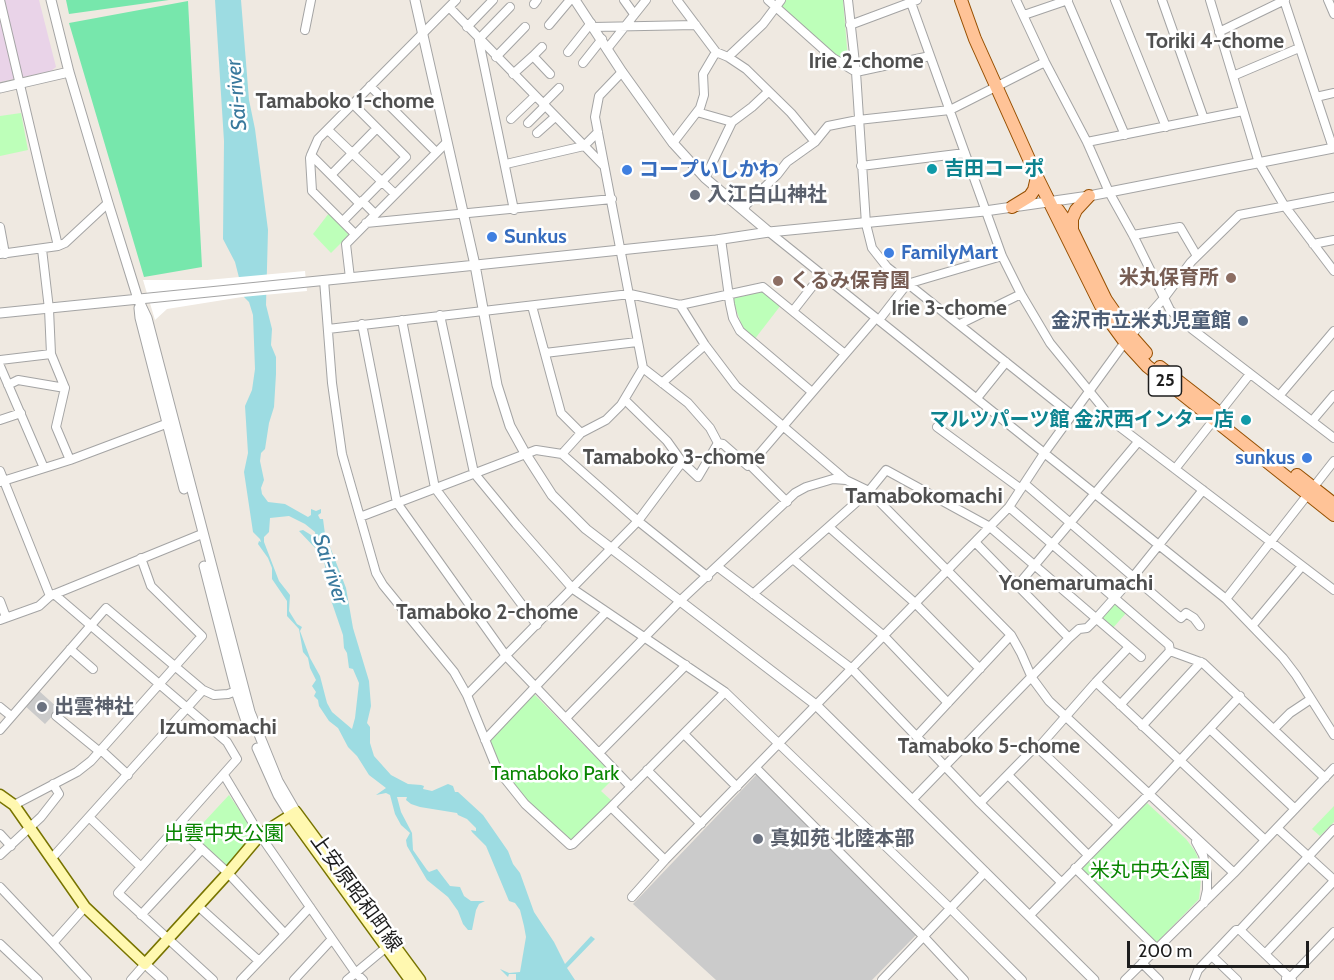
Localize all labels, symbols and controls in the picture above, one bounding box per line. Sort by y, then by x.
district label: Toriki 4-chome [1146,29,1284,55]
district label: Irie 2-chome [808,49,924,75]
water label: Sai-river [221,58,253,132]
district label: Tamaboko 1-chome [256,89,434,115]
place label: 吉田コーポ [944,157,1044,181]
place label: コープいしかわ [639,158,779,182]
marker: 吉田コーポ [925,162,939,176]
marker: コープいしかわ [620,163,634,177]
place label: 入江白山神社 [707,183,827,207]
marker: 入江白山神社 [688,188,702,202]
place label: Sunkus [504,225,567,249]
marker: Sunkus [485,230,499,244]
place label: FamilyMart [901,241,998,265]
marker: FamilyMart [882,246,896,260]
place label: 米丸保育所 [1119,266,1219,290]
place label: くるみ保育園 [790,269,910,293]
marker: 米丸保育所 [1224,271,1238,285]
marker: くるみ保育園 [771,274,785,288]
district label: Irie 3-chome [891,296,1007,322]
place label: 金沢市立米丸児童館 [1051,309,1231,333]
marker: 金沢市立米丸児童館 [1236,314,1250,328]
road number: 25 [1148,366,1182,396]
place label: マルツパーツ館 金沢西インター店 [930,408,1234,432]
marker: マルツパーツ館 金沢西インター店 [1239,413,1253,427]
district label: Tamaboko 3-chome [583,445,765,471]
place label: sunkus [1235,446,1295,470]
marker: sunkus [1300,451,1314,465]
district label: Tamabokomachi [845,484,1003,510]
water label: Sai-river [307,531,353,607]
district label: Yonemarumachi [999,571,1153,597]
district label: Tamaboko 2-chome [396,600,578,626]
place label: 出雲神社 [54,695,134,719]
marker: 出雲神社 [35,700,49,714]
district label: Izumomachi [159,715,277,741]
district label: Tamaboko 5-chome [898,734,1080,760]
park label: Tamaboko Park [491,762,619,786]
park label: 出雲中央公園 [164,822,284,846]
place label: 真如苑 北陸本部 [770,827,914,851]
street label: 上安原昭和町線 [305,829,407,957]
marker: 真如苑 北陸本部 [751,832,765,846]
park label: 米丸中央公園 [1090,859,1210,883]
scale bar [1130,929,1312,967]
text: 200 m [1138,940,1192,962]

